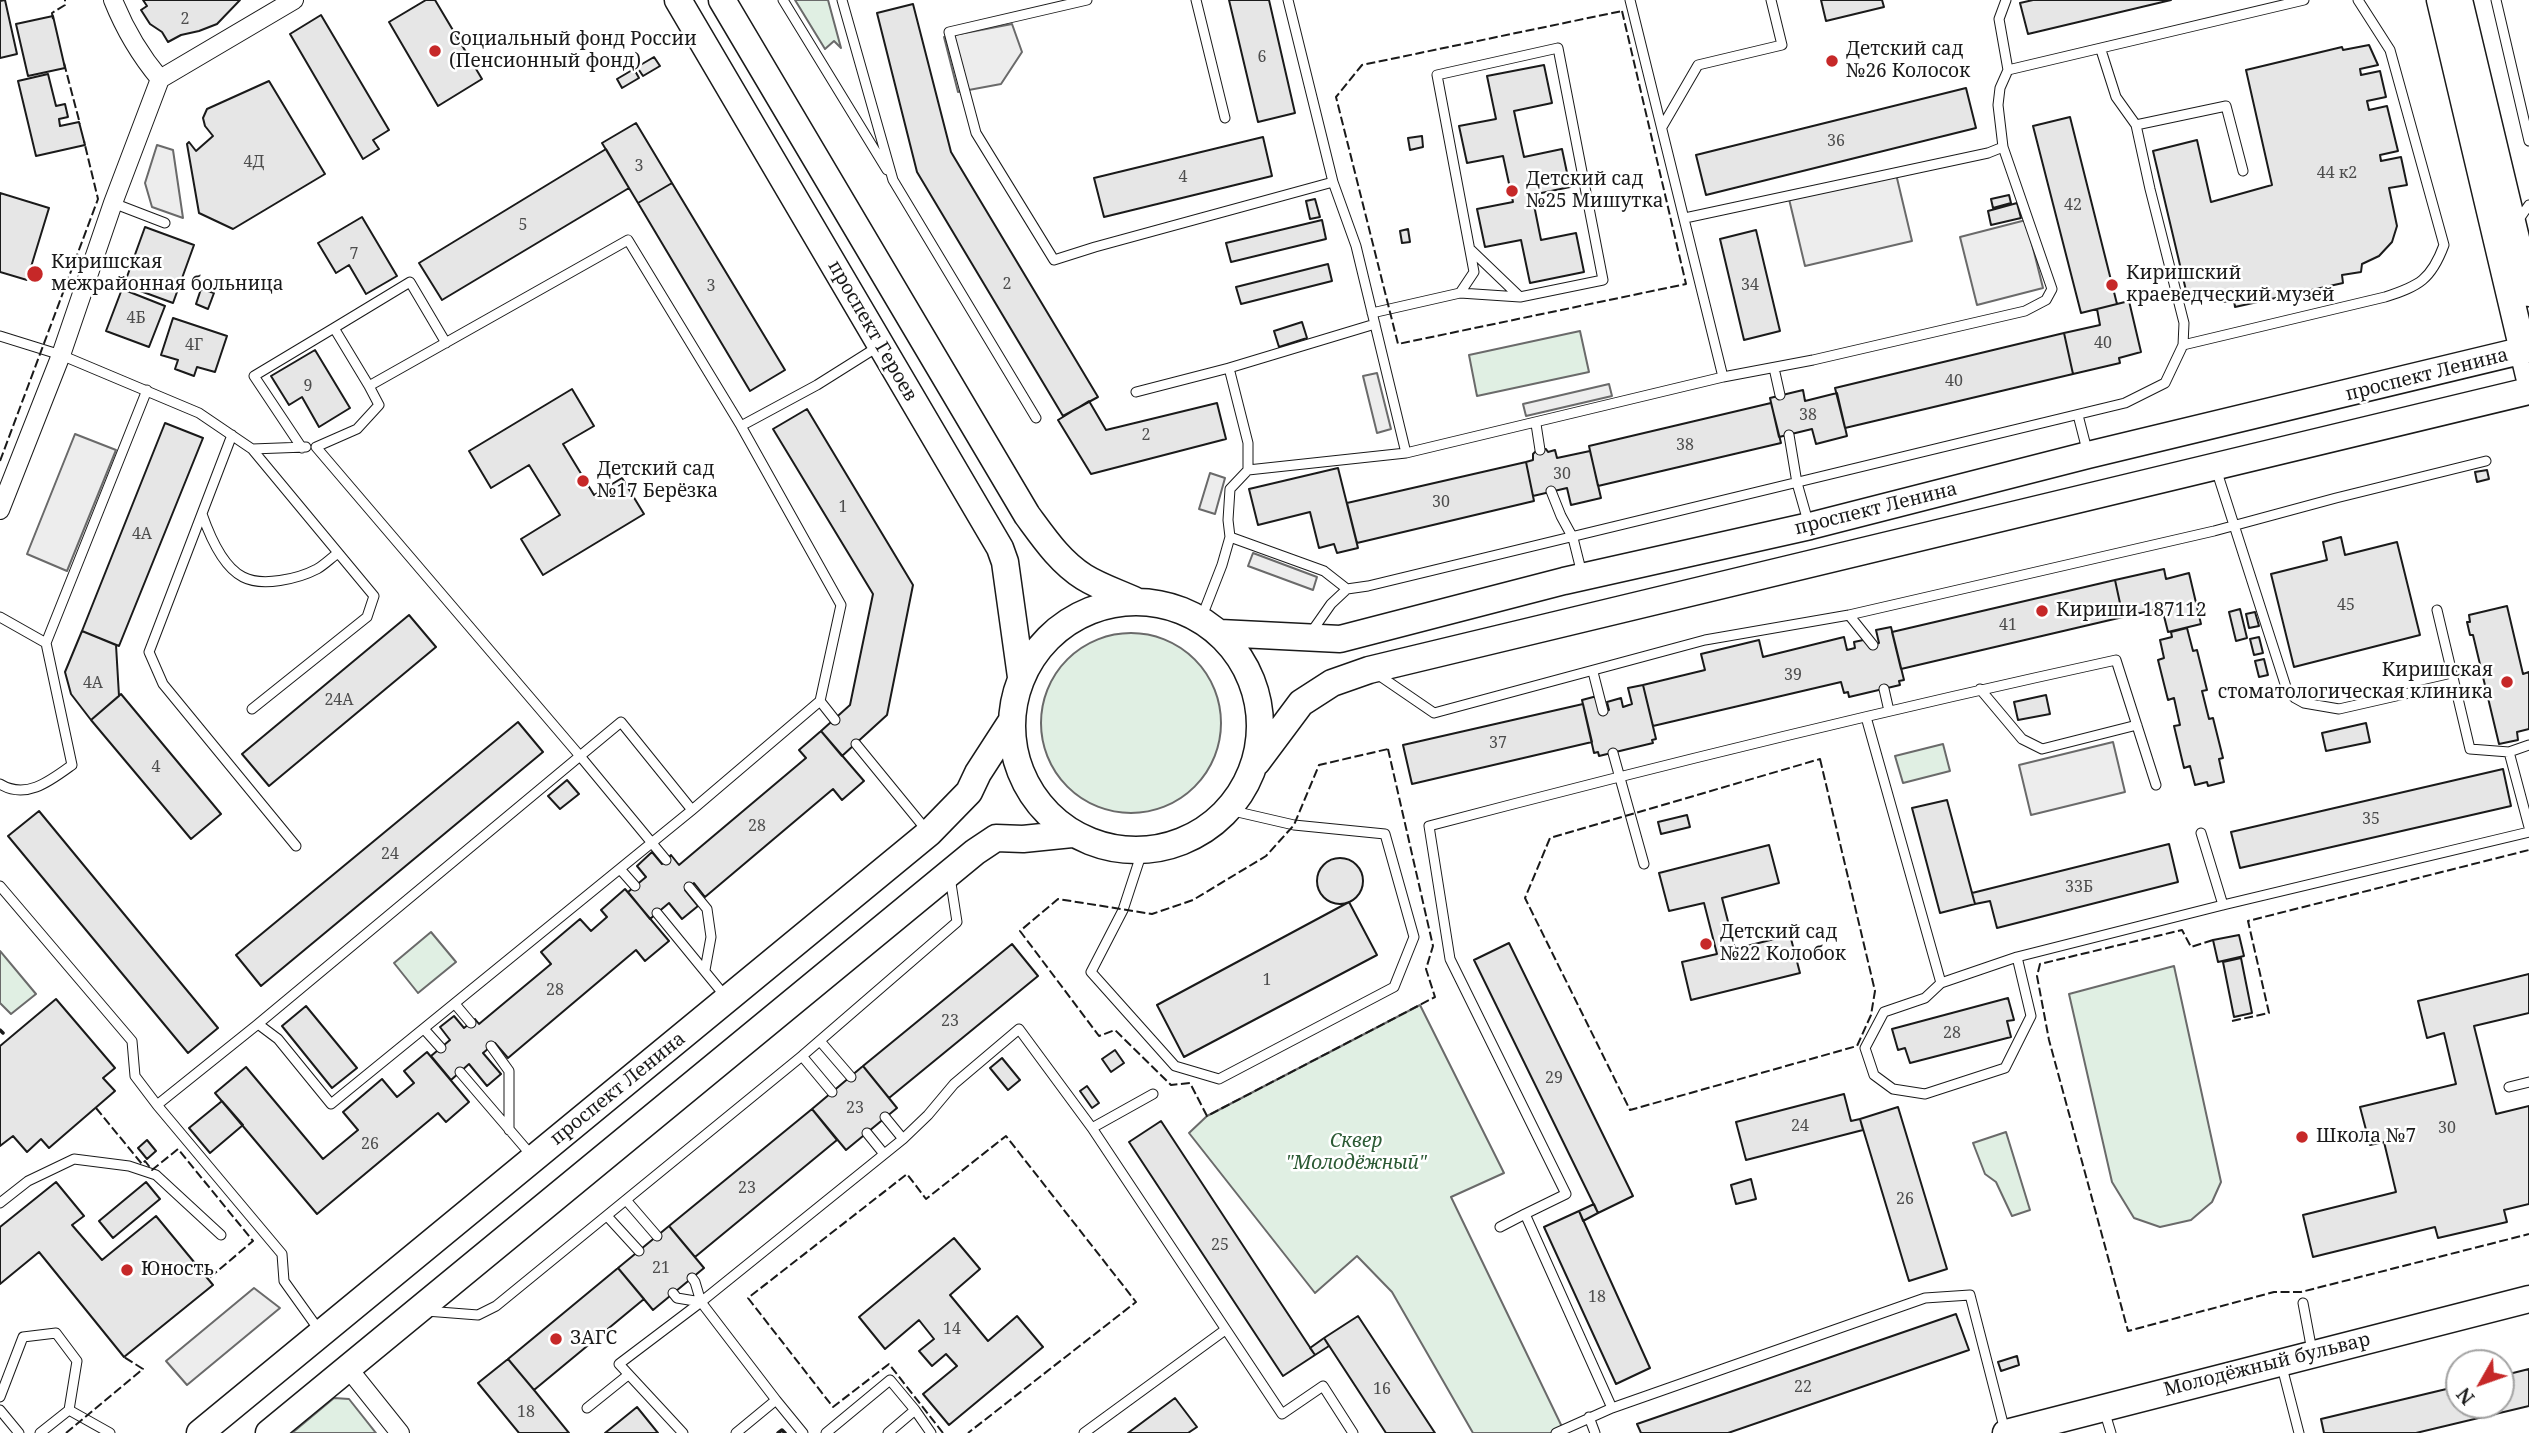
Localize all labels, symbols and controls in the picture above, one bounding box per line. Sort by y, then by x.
house number: 2 [181,9,189,29]
place label: Социальный фонд России (Пенсионный фонд) [449,29,697,73]
place label: Детский сад №26 Колосок [1846,39,1970,83]
marker: Социальный фонд России (Пенсионный фонд) [427,43,443,59]
house number: 6 [1258,47,1266,67]
marker: Детский сад №26 Колосок [1824,53,1840,69]
house number: 36 [1827,131,1845,151]
house number: 4Д [244,152,264,172]
house number: 3 [635,156,643,176]
house number: 44 к2 [2317,163,2357,183]
house number: 4 [1179,167,1187,187]
place label: Детский сад №25 Мишутка [1526,169,1664,213]
marker: Детский сад №25 Мишутка [1504,183,1520,199]
house number: 42 [2064,195,2082,215]
house number: 5 [519,215,527,235]
house number: 7 [350,244,358,264]
place label: Киришская межрайонная больница [51,252,284,296]
street label: проспект Героев [822,257,922,405]
place label: Киришский краеведческий музей [2126,263,2335,307]
marker: Киришская межрайонная больница [25,264,45,284]
house number: 2 [1003,274,1011,294]
house number: 34 [1741,275,1759,295]
house number: 3 [707,276,715,296]
marker: Киришский краеведческий музей [2104,277,2120,293]
house number: 4Б [126,308,146,328]
house number: 40 [2094,333,2112,353]
house number: 4Г [185,335,203,355]
street label: проспект Ленина [2343,344,2511,406]
house number: 40 [1945,371,1963,391]
house number: 9 [304,376,312,396]
house number: 38 [1799,405,1817,425]
house number: 2 [1142,425,1150,445]
house number: 38 [1676,435,1694,455]
place label: Детский сад №17 Берёзка [597,459,718,503]
house number: 30 [1553,464,1571,484]
marker: Детский сад №17 Берёзка [575,473,591,489]
street label: проспект Ленина [1792,478,1960,540]
house number: 30 [1432,492,1450,512]
house number: 1 [839,497,847,517]
house number: 4А [132,524,152,544]
house number: 45 [2337,595,2355,615]
place label: Кириши 187112 [2056,600,2206,622]
marker: Кириши 187112 [2034,603,2050,619]
house number: 41 [1999,615,2017,635]
place label: Киришская стоматологическая клиника [2218,660,2493,704]
house number: 39 [1784,665,1802,685]
house number: 4А [83,673,103,693]
marker: Киришская стоматологическая клиника [2499,674,2515,690]
house number: 24А [324,690,354,710]
house number: 37 [1489,733,1507,753]
house number: 4 [152,757,160,777]
house number: 35 [2362,809,2380,829]
house number: 28 [748,816,766,836]
house number: 24 [381,844,399,864]
house number: 33Б [2065,877,2093,897]
place label: Детский сад №22 Колобок [1720,922,1846,966]
marker: Детский сад №22 Колобок [1698,936,1714,952]
house number: 1 [1263,970,1271,990]
house number: 28 [546,980,564,1000]
house number: 23 [941,1011,959,1031]
house number: 28 [1943,1023,1961,1043]
street label: проспект Ленина [546,1028,690,1150]
house number: 29 [1545,1068,1563,1088]
house number: 23 [846,1098,864,1118]
house number: 24 [1791,1116,1809,1136]
house number: 30 [2438,1118,2456,1138]
place label: Школа №7 [2316,1126,2416,1148]
marker: Школа №7 [2294,1129,2310,1145]
park label: Сквер "Молодёжный" [1285,1131,1427,1175]
house number: 26 [361,1134,379,1154]
house number: 23 [738,1178,756,1198]
house number: 26 [1896,1189,1914,1209]
house number: 25 [1211,1235,1229,1255]
house number: 21 [652,1258,670,1278]
place label: Юность [141,1259,214,1281]
marker: Юность [119,1262,135,1278]
house number: 18 [1588,1287,1606,1307]
house number: 14 [943,1319,961,1339]
place label: ЗАГС [570,1328,617,1350]
street label: Молодёжный бульвар [2161,1328,2373,1402]
marker: ЗАГС [548,1331,564,1347]
north arrow [2445,1349,2515,1419]
house number: 22 [1794,1377,1812,1397]
house number: 16 [1373,1379,1391,1399]
text: N [2451,1382,2480,1410]
house number: 18 [517,1402,535,1422]

